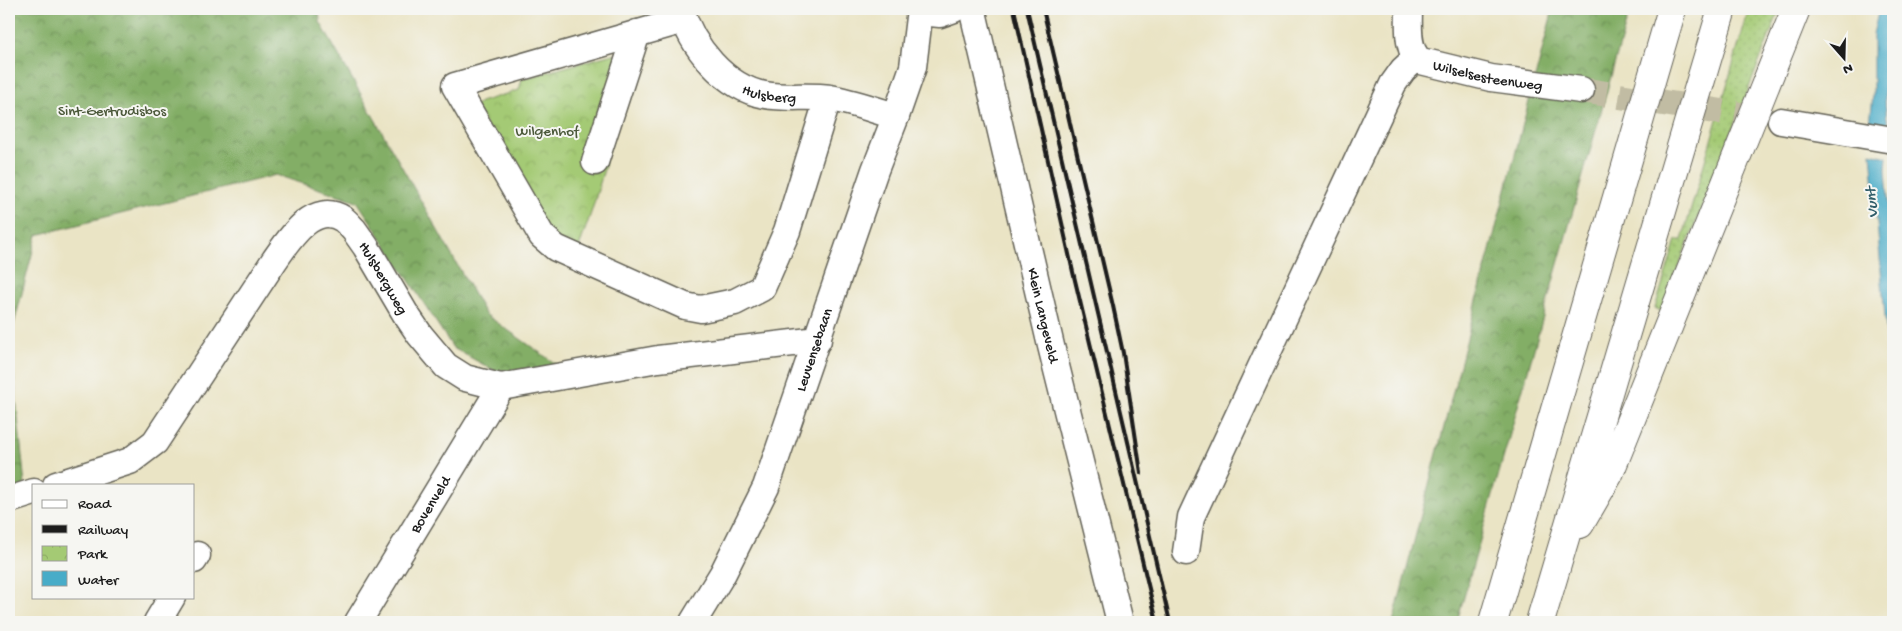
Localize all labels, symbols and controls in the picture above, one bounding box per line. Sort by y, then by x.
north arrow [1820,32,1870,82]
street label: Wilselsesteenweg [1431,57,1544,96]
text: N [1840,58,1855,77]
street label: Hulsberg [739,81,796,108]
park label: Sint-Gertrudisbos [58,103,166,121]
park label: Wilgenhof [515,123,580,141]
water label: Vunt [1862,184,1884,219]
street label: Hulsbergweg [354,239,411,319]
street label: Klein Langeveld [1022,266,1062,366]
street label: Leuvensebaan [793,306,838,394]
street label: Bovenveld [407,472,456,538]
legend [32,484,195,598]
text: Road [78,496,112,514]
text: Railway [78,522,129,540]
text: Park [77,546,108,564]
text: Water [78,572,120,590]

